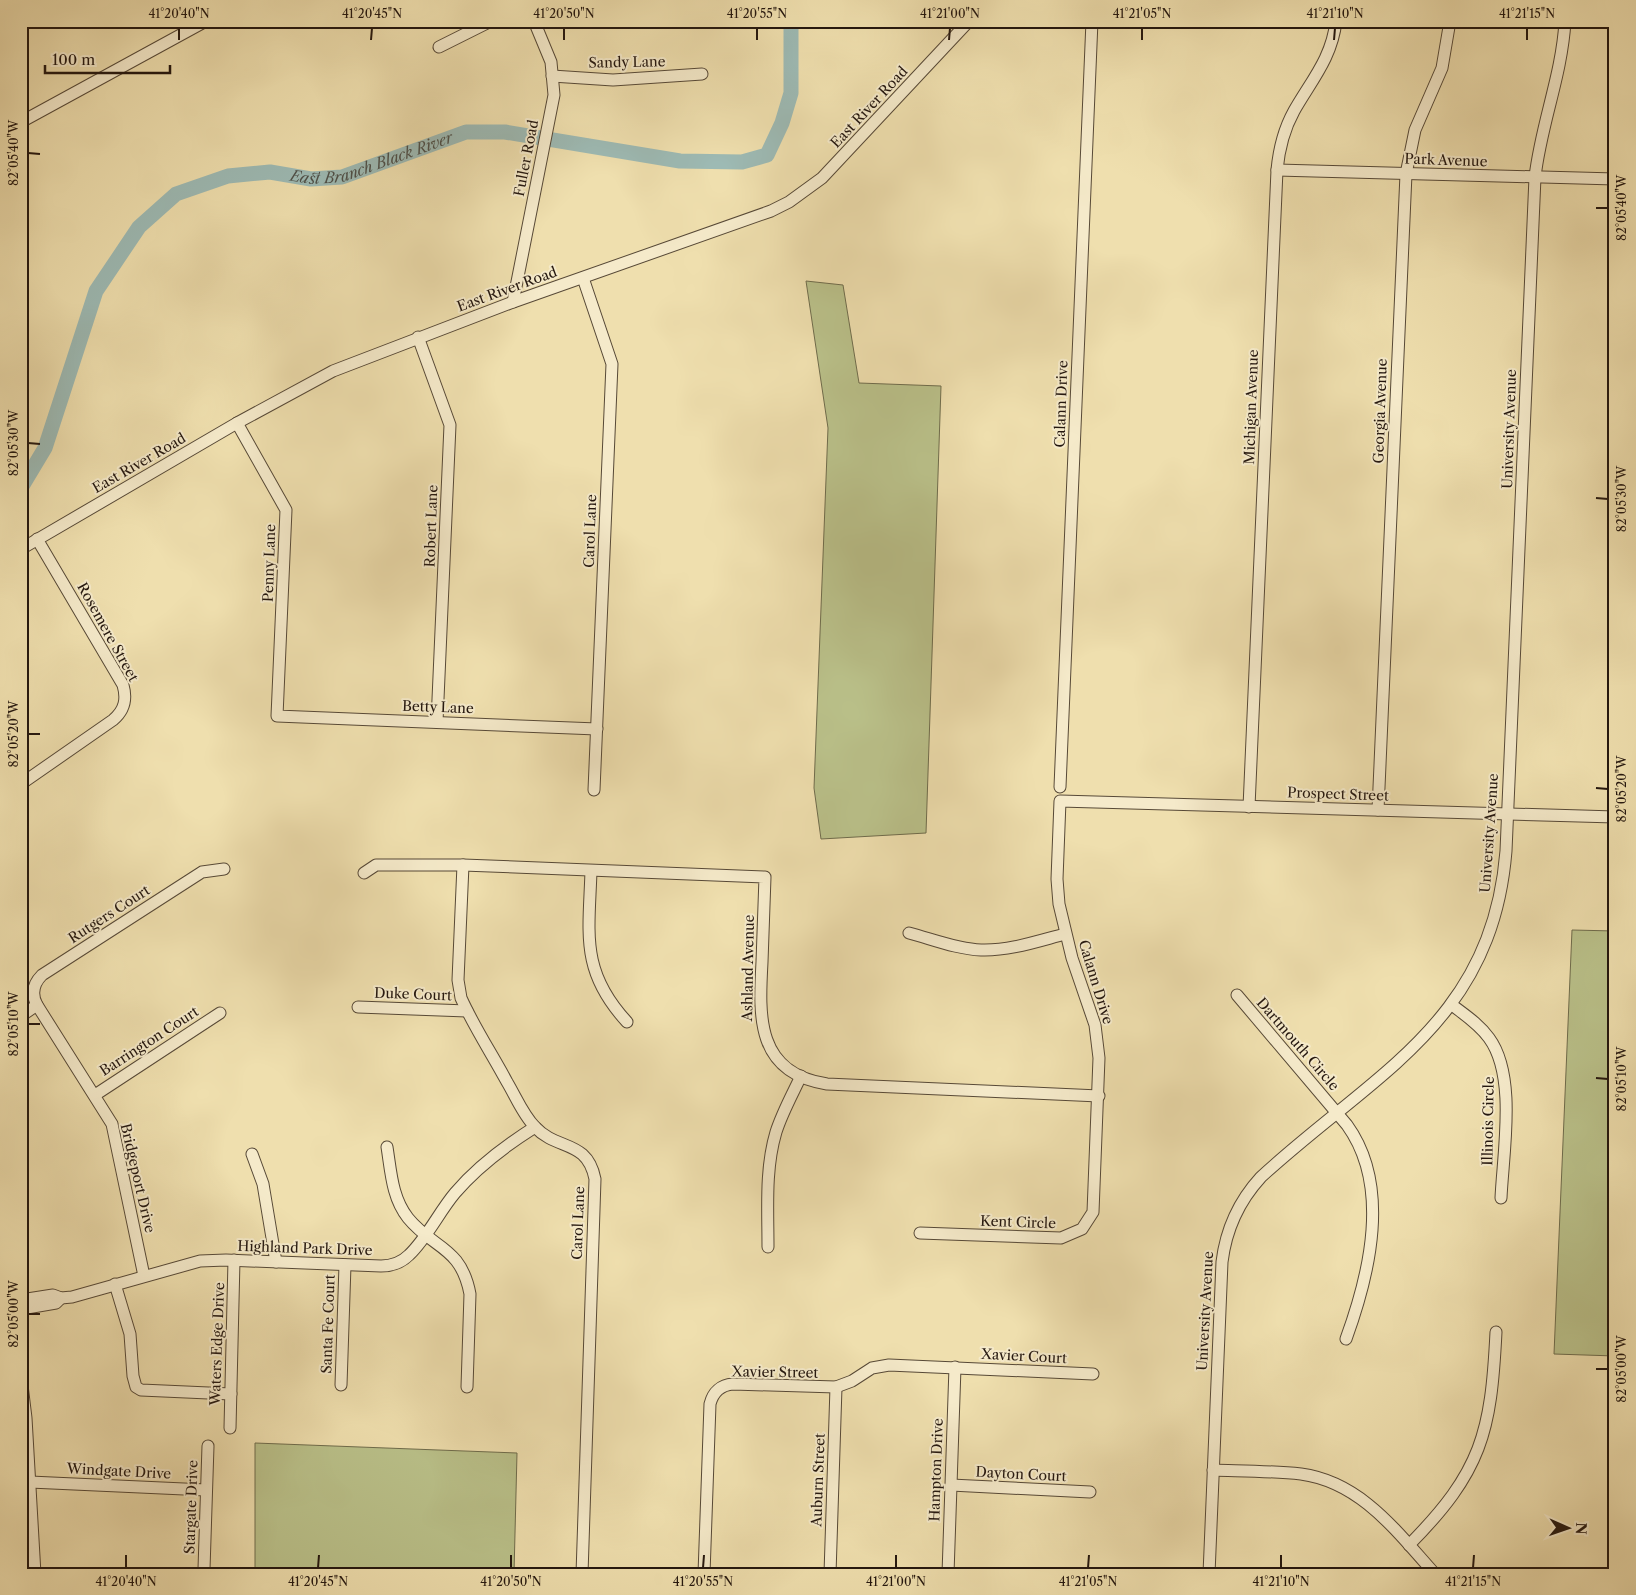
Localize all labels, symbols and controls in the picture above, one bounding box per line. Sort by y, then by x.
text: 41°20'40"N [148,6,210,21]
text: 41°20'45"N [342,6,402,21]
text: 41°20'50"N [533,6,595,21]
text: 41°20'55"N [727,6,787,21]
text: 41°21'00"N [920,6,980,21]
text: 41°21'05"N [1113,6,1171,21]
text: 41°21'10"N [1306,6,1364,21]
text: 41°21'15"N [1499,6,1555,21]
scale bar [45,42,170,74]
text: 100 m [52,50,95,69]
street label: Sandy Lane [588,52,666,72]
street label: East River Road [827,62,912,152]
street label: Fuller Road [510,118,542,198]
text: 82°05'40"W [6,119,21,186]
water label: East Branch Black River [288,127,456,188]
street label: Park Avenue [1404,150,1488,170]
text: 82°05'40"W [1614,174,1629,241]
street label: East River Road [455,262,560,315]
street label: Michigan Avenue [1240,349,1262,465]
street label: Georgia Avenue [1369,358,1391,464]
street label: Calann Drive [1050,360,1072,448]
street label: University Avenue [1498,369,1520,489]
text: 82°05'30"W [6,409,21,476]
street label: East River Road [89,429,189,497]
text: 82°05'30"W [1614,465,1629,532]
street label: Robert Lane [421,484,441,568]
street label: Carol Lane [580,494,600,568]
street label: Penny Lane [259,523,279,602]
street label: Rosemere Street [73,579,143,685]
street label: Betty Lane [402,697,474,717]
text: 82°05'20"W [6,700,21,767]
text: 82°05'20"W [1614,755,1629,822]
street label: University Avenue [1476,772,1502,893]
street label: Prospect Street [1287,783,1389,805]
street label: Rutgers Court [65,881,153,947]
street label: Ashland Avenue [738,914,758,1023]
street label: Calann Drive [1075,938,1117,1027]
street label: Duke Court [374,984,452,1004]
text: 82°05'10"W [6,991,21,1056]
street label: Dartmouth Circle [1253,994,1343,1094]
street label: Barrington Court [96,1002,202,1080]
text: 82°05'10"W [1614,1046,1629,1111]
street label: Illinois Circle [1478,1076,1498,1166]
street label: Bridgeport Drive [117,1122,159,1235]
street label: Carol Lane [568,1186,588,1260]
street label: Kent Circle [980,1212,1056,1232]
street label: Highland Park Drive [237,1237,373,1259]
street label: University Avenue [1193,1251,1217,1371]
street label: Santa Fe Court [317,1274,339,1374]
text: 82°05'00"W [6,1279,21,1348]
street label: Waters Edge Drive [206,1282,228,1407]
text: 82°05'00"W [1614,1334,1629,1403]
street label: Xavier Court [980,1345,1067,1367]
street label: Xavier Street [730,1362,819,1382]
street label: Hampton Drive [925,1418,947,1522]
street label: Auburn Street [807,1433,829,1528]
street label: Windgate Drive [65,1459,172,1483]
street label: Stargate Drive [180,1459,202,1554]
street label: Dayton Court [975,1463,1067,1485]
north arrow [1544,1502,1594,1552]
text: N [1572,1522,1590,1535]
text: 41°20'40"N [95,1574,157,1589]
text: 41°20'45"N [288,1574,348,1589]
text: 41°20'50"N [480,1574,542,1589]
text: 41°20'55"N [673,1574,733,1589]
text: 41°21'00"N [866,1574,926,1589]
text: 41°21'05"N [1059,1574,1117,1589]
text: 41°21'10"N [1252,1574,1310,1589]
text: 41°21'15"N [1445,1574,1501,1589]

